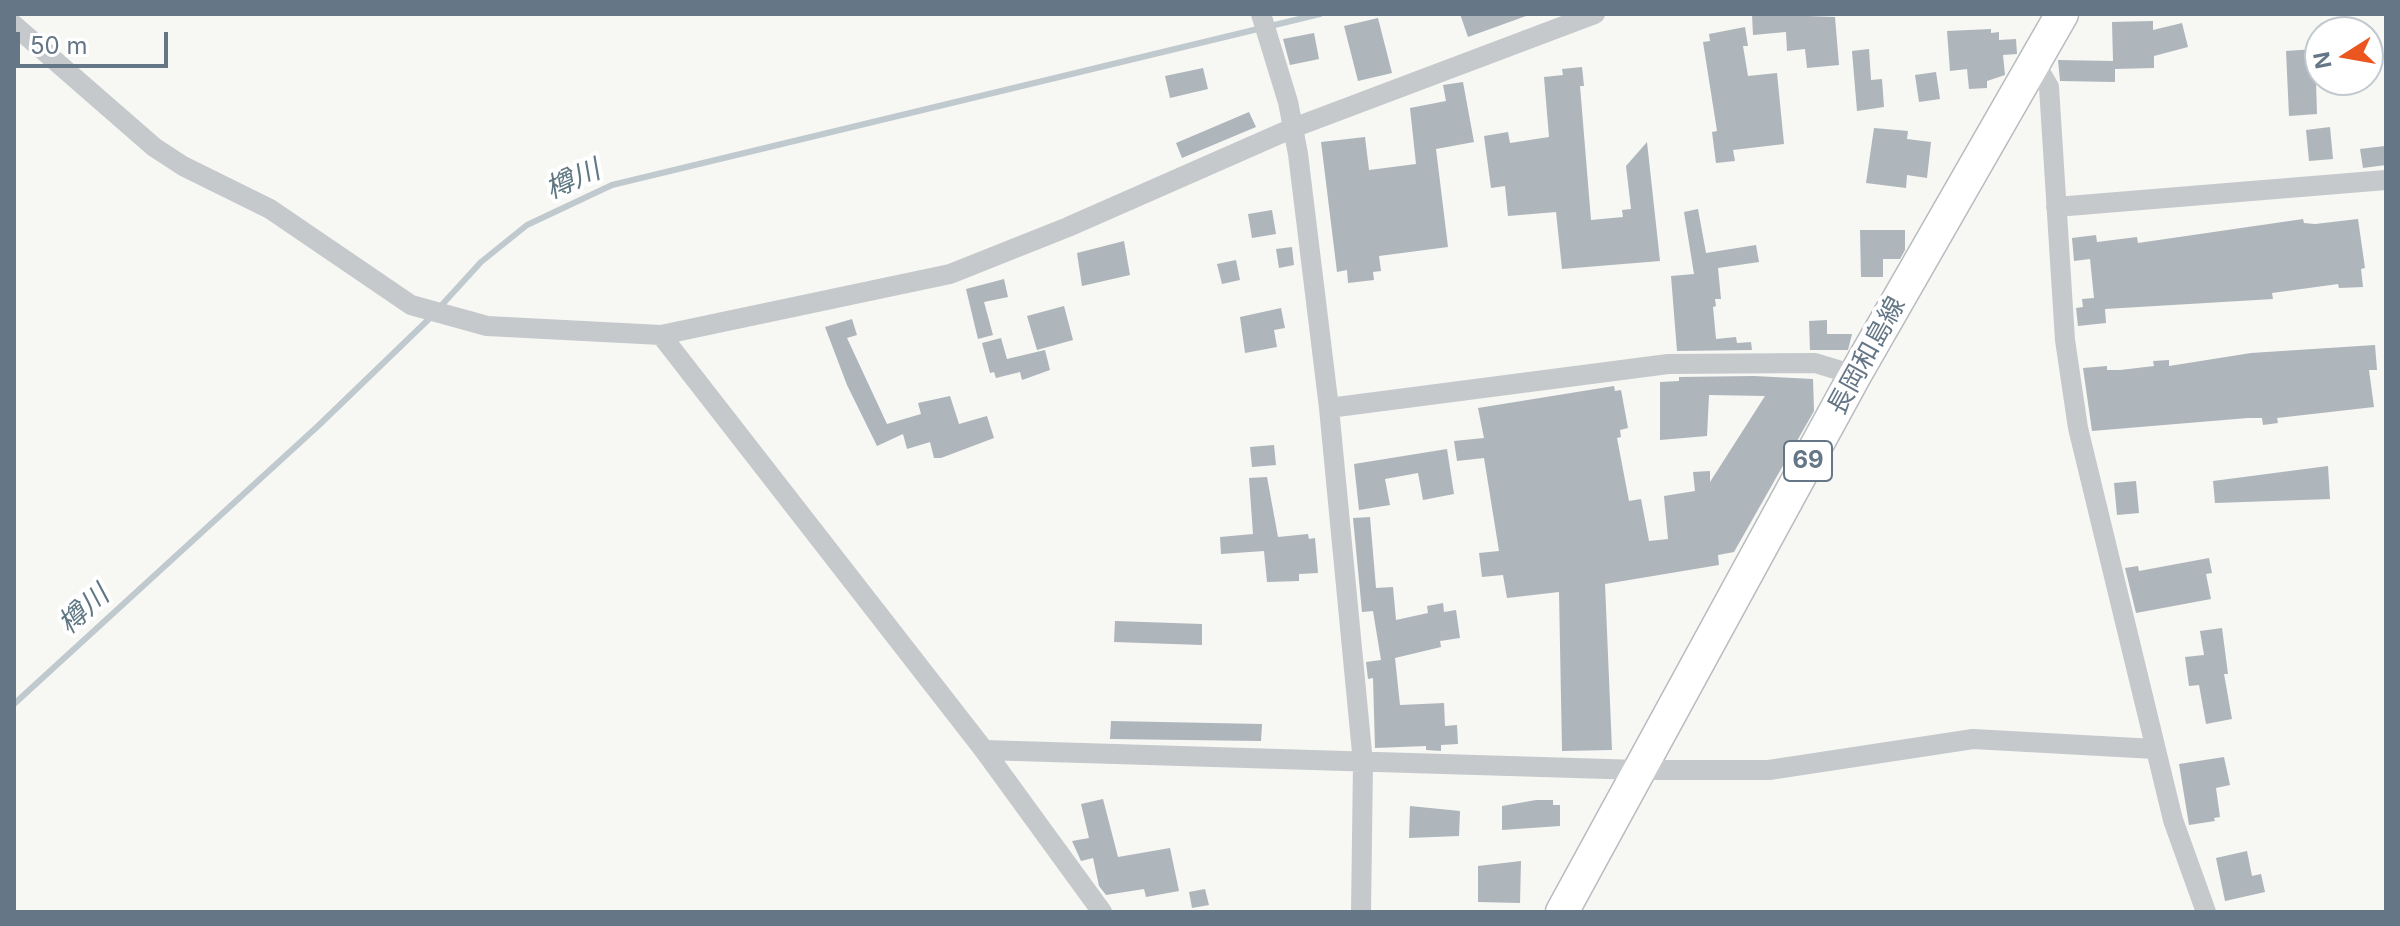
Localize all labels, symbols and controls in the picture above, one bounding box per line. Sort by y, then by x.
scale bar [20,16,172,66]
north arrow [2304,16,2384,96]
text: 50 m [30,31,88,60]
text: N [2308,49,2337,71]
water label: 樽川 [541,153,605,207]
street label: 長岡和島線 [1822,292,1912,420]
road number: 69 [1784,441,1832,481]
water label: 樽川 [52,579,116,641]

